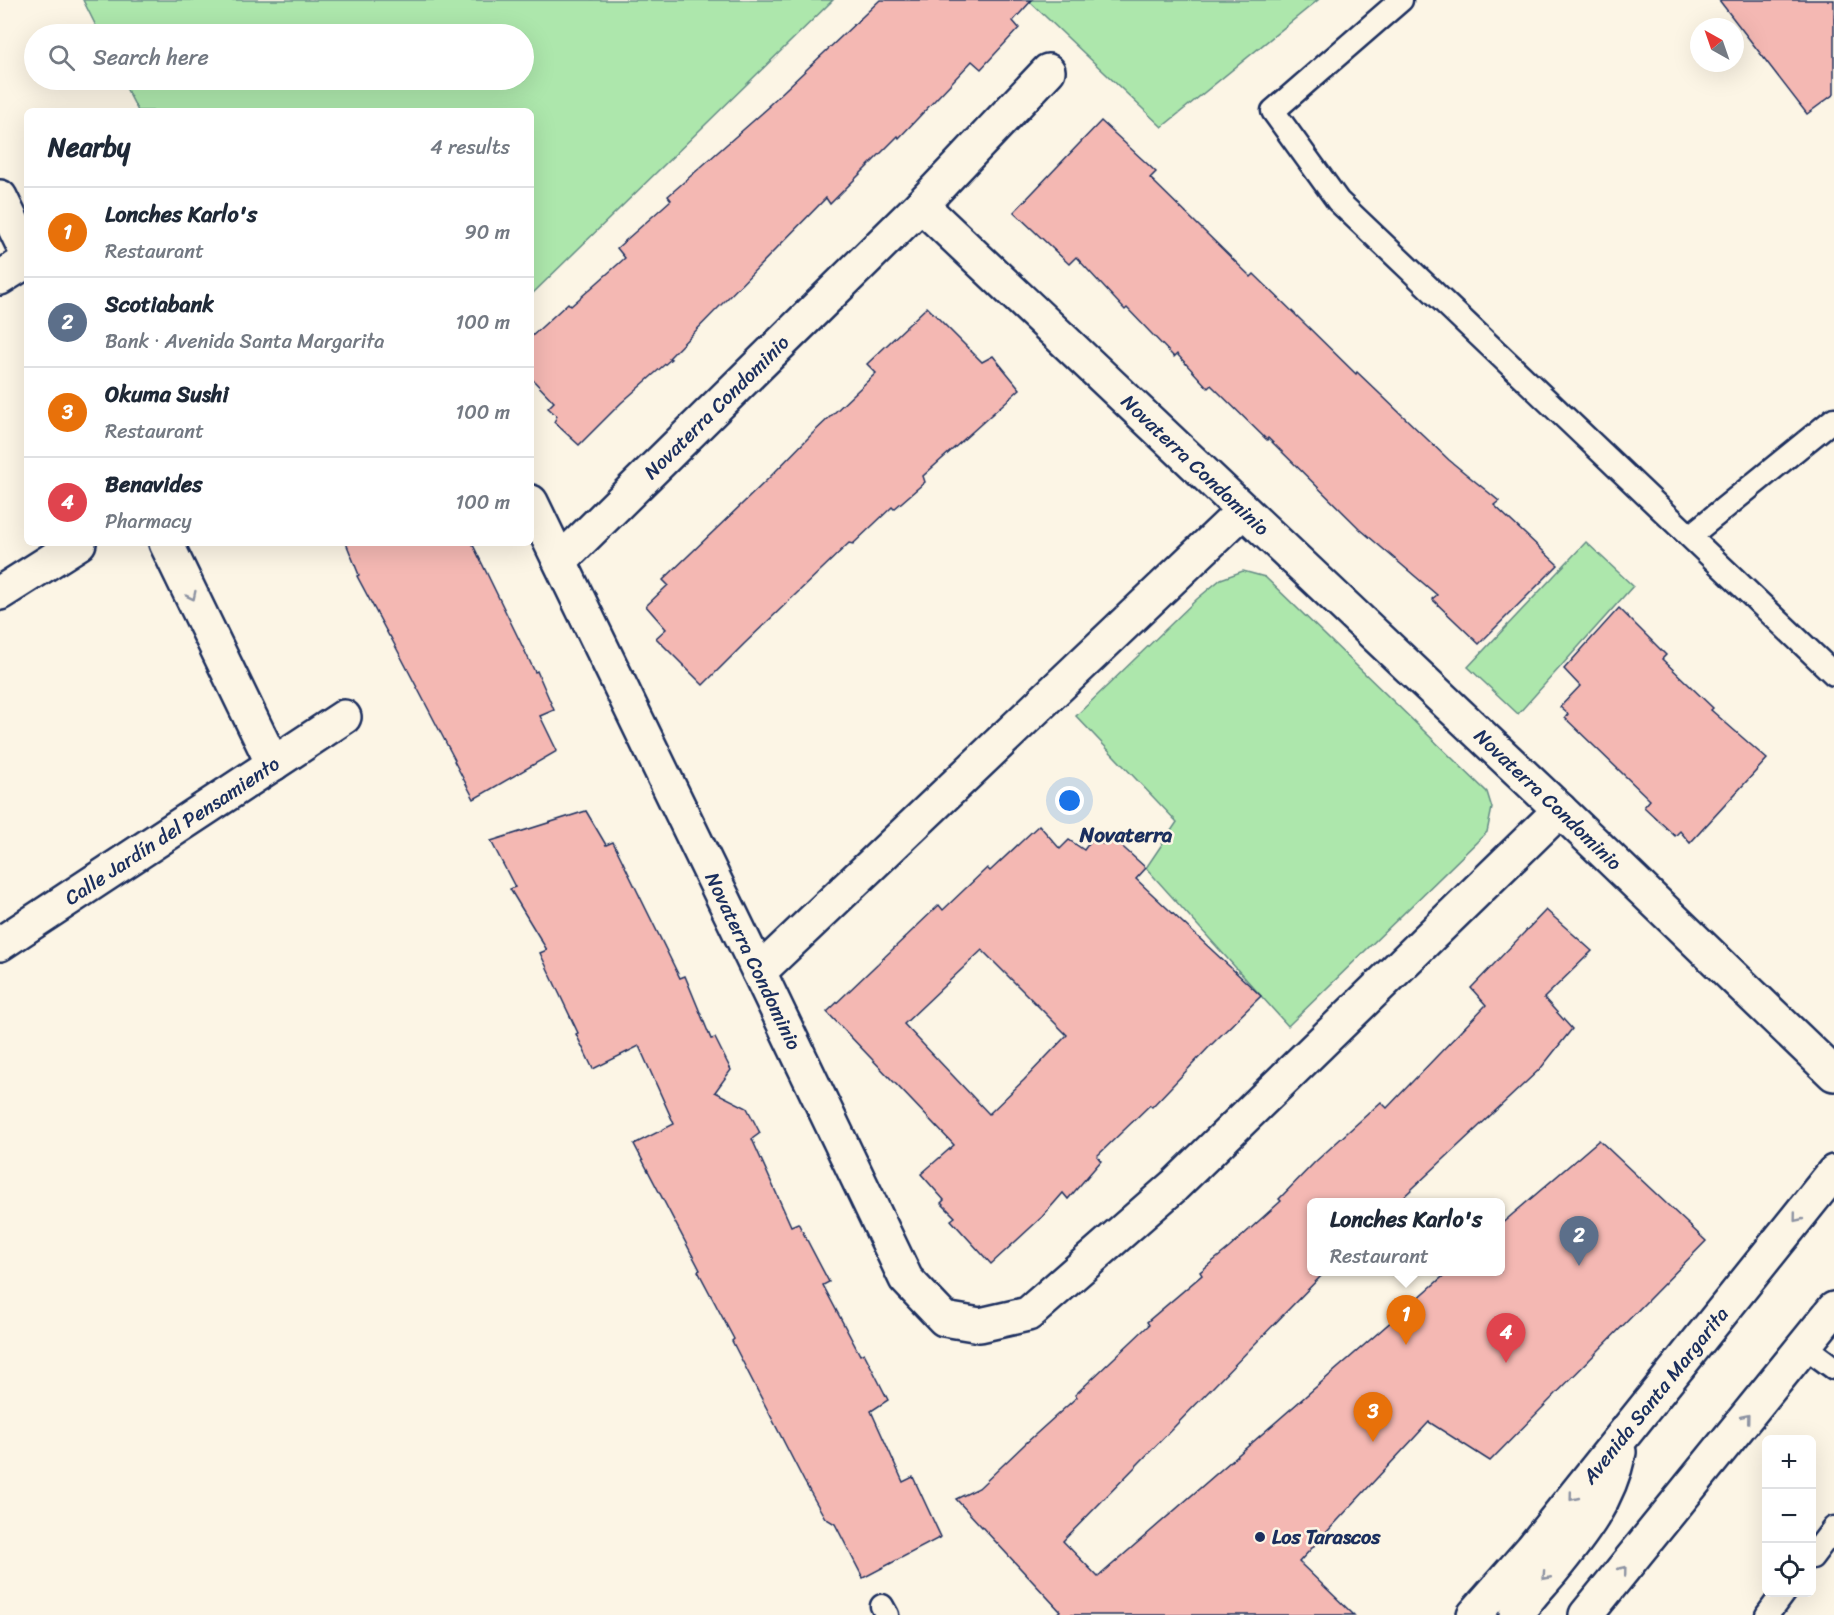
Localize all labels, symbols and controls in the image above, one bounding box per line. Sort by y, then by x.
north arrow [1690,18,1744,72]
search box [24,24,534,90]
text: Search here [93,38,209,77]
icon: search [45,41,78,74]
text: Nearby [48,124,130,170]
text: 4 results [430,130,510,165]
text: Lonches Karlo's [105,195,257,234]
text: 1 [63,215,72,250]
text: 90 m [465,215,510,250]
text: Restaurant [105,234,204,269]
text: Scotiabank [105,285,214,324]
text: 2 [62,305,73,340]
text: 100 m [456,305,510,340]
text: Bank · Avenida Santa Margarita [105,324,384,359]
street label: Novaterra Condominio [635,326,798,488]
text: Okuma Sushi [105,375,229,414]
street label: Novaterra Condominio [1113,385,1278,545]
text: 3 [62,395,73,430]
text: 100 m [456,395,510,430]
text: Restaurant [105,414,204,449]
text: Benavides [105,465,202,504]
text: 4 [61,485,74,520]
text: 100 m [456,485,510,520]
text: Pharmacy [105,504,192,539]
one-way arrow [184,589,196,600]
street label: Novaterra Condominio [1466,719,1631,879]
street label: Calle Jardín del Pensamiento [57,746,287,915]
your location [1055,786,1084,815]
district label: Novaterra [1079,816,1173,854]
street label: Novaterra Condominio [695,866,811,1056]
popup [1307,1198,1505,1276]
text: Lonches Karlo's [1330,1200,1482,1239]
one-way arrow [1794,1211,1805,1222]
pin: 2 [1560,1216,1598,1266]
text: Restaurant [1330,1239,1429,1274]
pin: 1 [1386,1296,1426,1345]
street label: Avenida Santa Margarita [1572,1299,1738,1493]
pin: 4 [1486,1314,1526,1363]
pin: 3 [1354,1392,1392,1442]
one-way arrow [1738,1414,1749,1425]
map controls [1762,1435,1816,1597]
button: + [1762,1435,1816,1489]
button: − [1762,1489,1816,1543]
one-way arrow [1570,1491,1581,1502]
place label: Los Tarascos [1272,1520,1381,1555]
marker: Los Tarascos [1253,1530,1267,1544]
button: locate [1762,1543,1816,1597]
one-way arrow [1615,1565,1626,1576]
one-way arrow [1542,1570,1553,1580]

